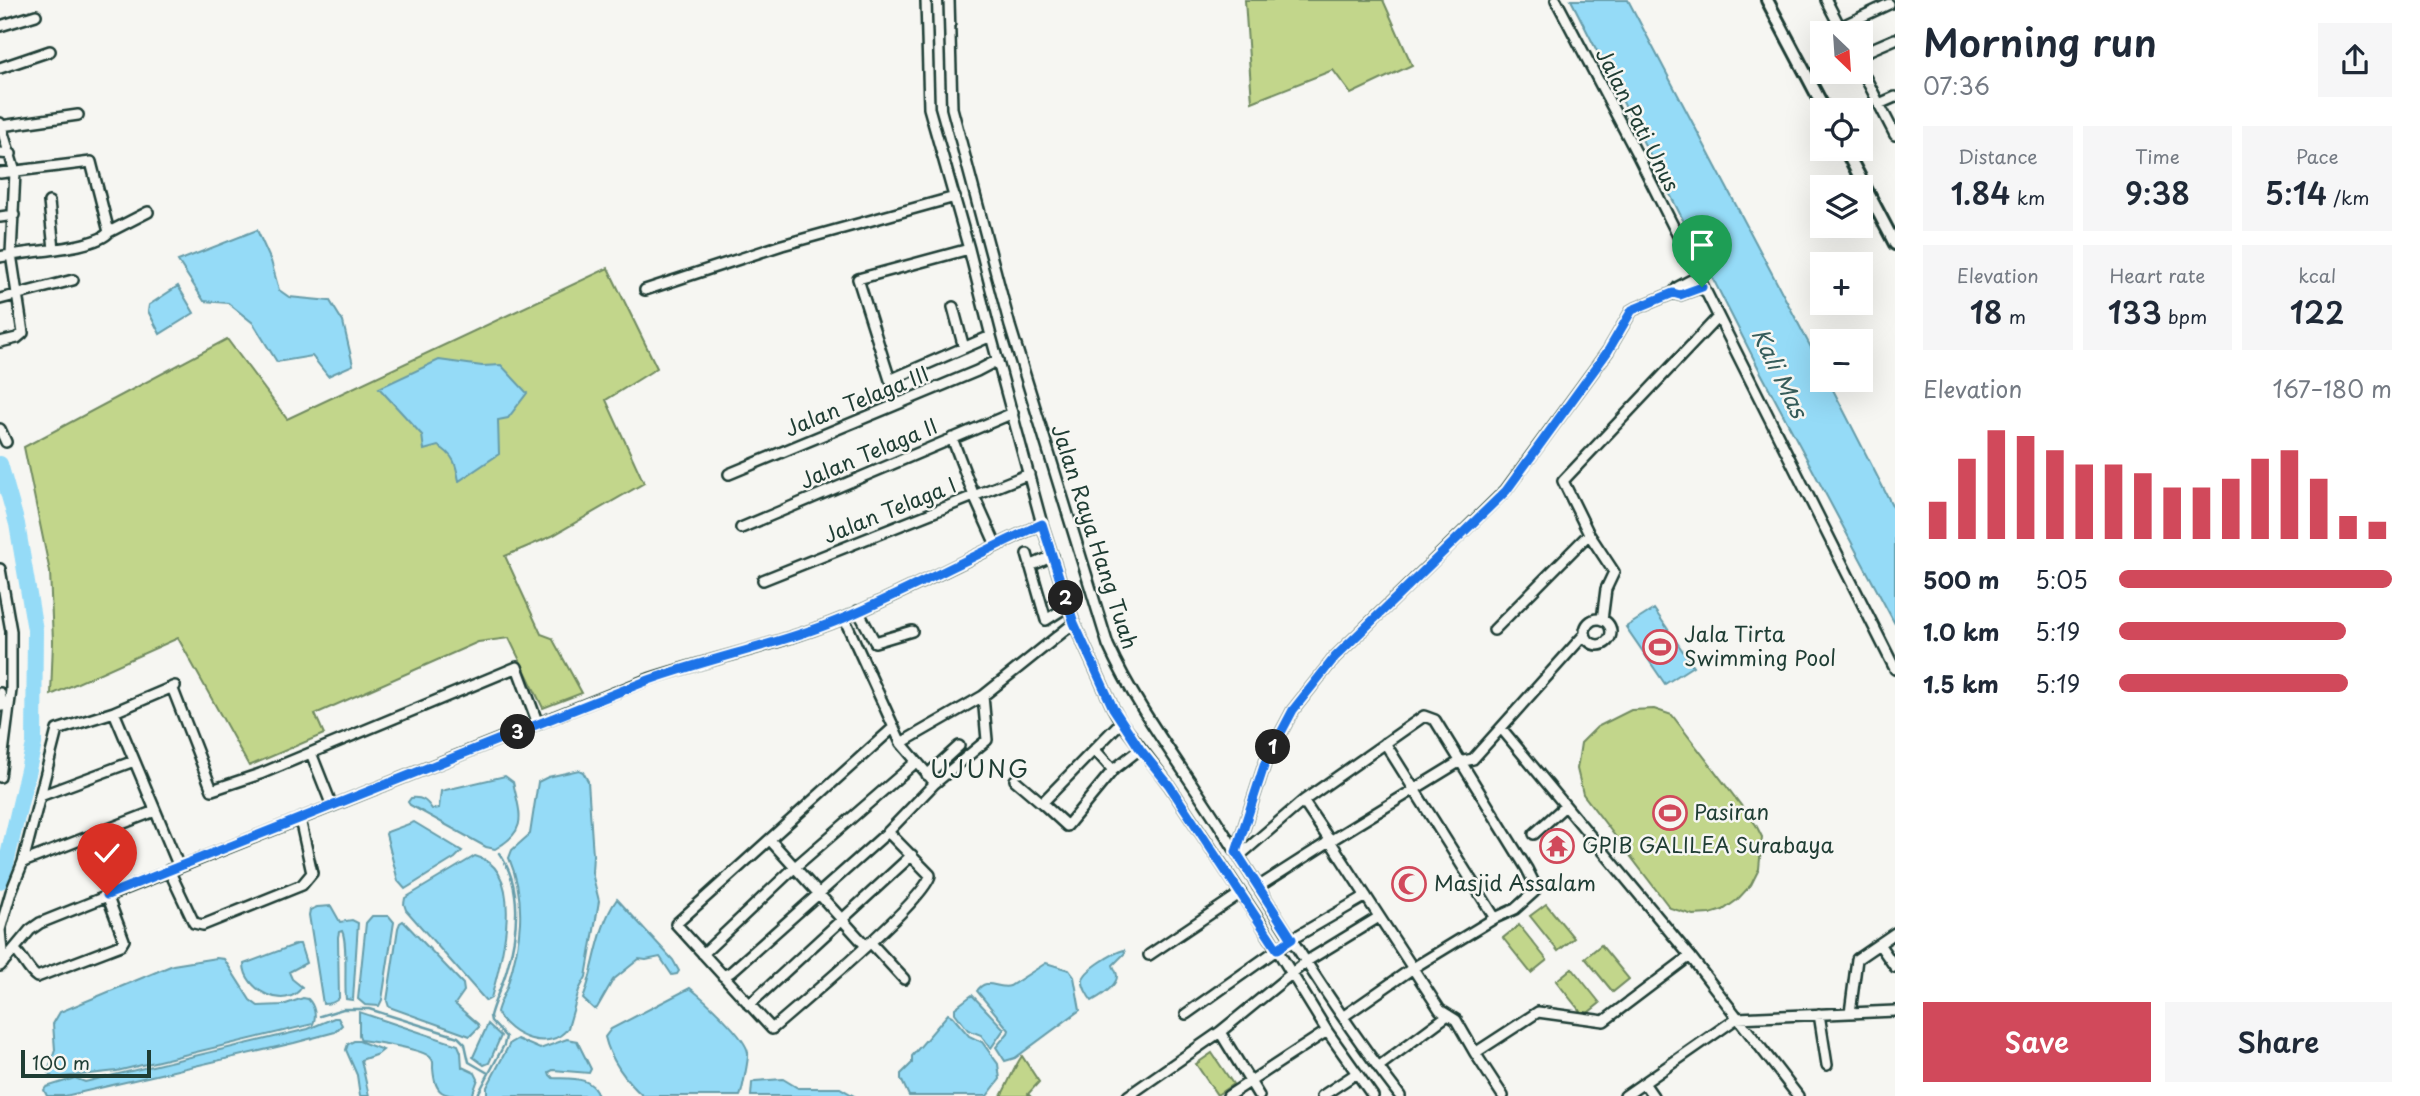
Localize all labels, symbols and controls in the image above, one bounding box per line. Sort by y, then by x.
text: Morning run [1923,13,2157,70]
north arrow [1810,21,1872,84]
map controls [1810,21,1873,392]
button: share [2318,23,2392,97]
street label: Jalan Pati Unus [1589,42,1689,197]
text: 07:36 [1923,68,1990,103]
button: locate [1810,98,1873,161]
text: Distance [1958,142,2038,170]
text: Time [2135,142,2180,170]
text: Pace [2296,142,2339,170]
text: 1.84 [1950,170,2010,215]
text: 9:38 [2125,170,2190,215]
text: 5:14 [2265,170,2327,215]
button: layers [1810,175,1873,238]
text: km [2010,183,2045,211]
text: /km [2327,183,2370,211]
pin [1672,215,1732,287]
icon: arrive [1683,226,1721,264]
button: + [1810,252,1873,315]
text: Elevation [1957,261,2039,289]
text: Heart rate [2110,261,2205,289]
text: kcal [2298,261,2336,289]
text: 18 [1970,289,2003,334]
text: 133 [2108,289,2162,334]
text: 122 [2290,289,2345,334]
text: m [2003,302,2026,330]
text: bpm [2162,302,2207,330]
water label: Kali Mas [1744,321,1818,425]
button: − [1810,329,1873,392]
street label: Jalan Telaga III [779,357,933,444]
text: Elevation [1923,371,2022,406]
text: 167–180 m [2272,371,2392,406]
street label: Jalan Telaga II [794,409,942,496]
street label: Jalan Raya Hang Tuah [1044,420,1147,653]
street label: Jalan Telaga I [818,468,961,550]
text: 500 m [1923,562,2000,597]
text: 5:05 [2035,562,2088,597]
pin: 2 [1048,580,1084,616]
text: 2 [1059,583,1072,611]
text: 1.0 km [1923,614,2000,649]
text: 5:19 [2035,614,2080,649]
place label: Jala Tirta Swimming Pool [1684,617,1836,673]
sports icon: Jala Tirta Swimming Pool [1641,628,1679,666]
text: 1.5 km [1923,666,1999,701]
text: 5:19 [2035,666,2080,701]
pin: 3 [500,714,536,750]
text: 3 [511,717,524,745]
pin: 1 [1256,730,1290,764]
text: 1 [1268,732,1277,760]
district label: UJUNG [930,750,1030,786]
sports icon: Pasiran [1651,794,1689,832]
place label: Pasiran [1694,795,1769,827]
pin [77,823,137,895]
temple icon: GPIB GALILEA Surabaya [1538,827,1576,865]
place label: GPIB GALILEA Surabaya [1582,828,1834,860]
icon: check [88,834,126,872]
mosque icon: Masjid Assalam [1390,865,1428,903]
place label: Masjid Assalam [1434,866,1596,898]
button: Save [1923,1002,2151,1082]
button: Share [2165,1002,2392,1082]
scale bar [21,1047,150,1079]
text: 100 m [32,1048,90,1076]

